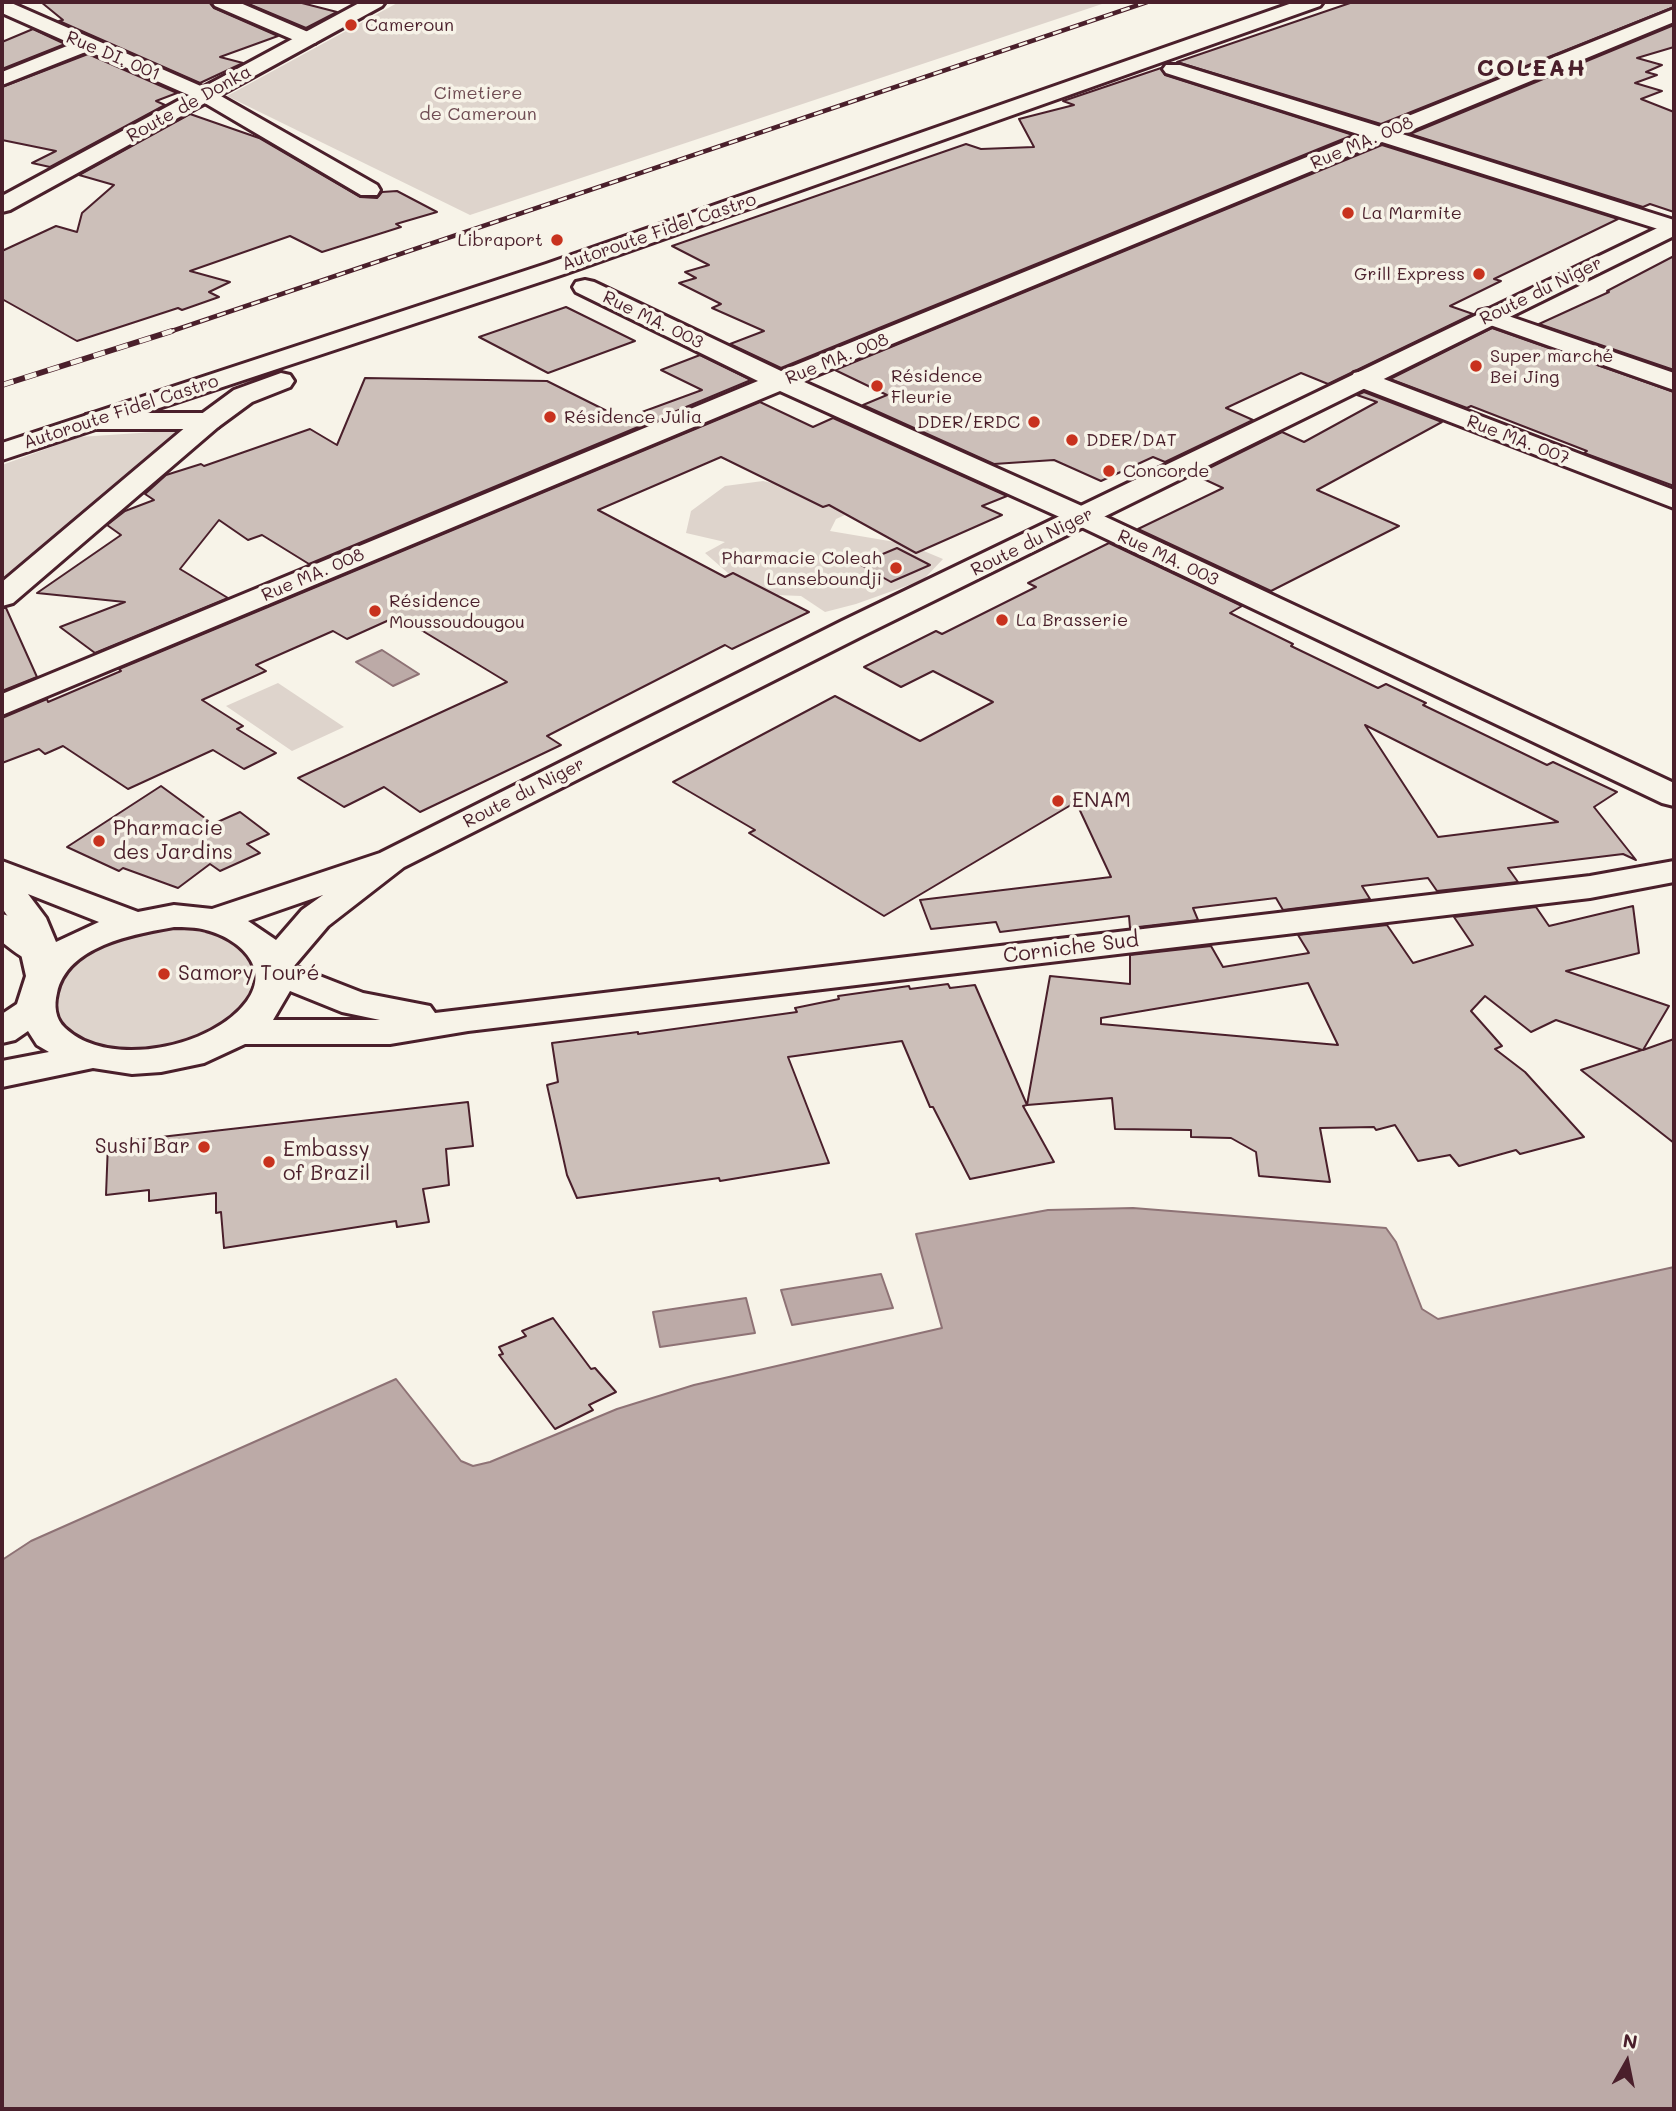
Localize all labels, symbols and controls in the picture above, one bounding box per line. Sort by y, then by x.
place label: Cameroun [365,14,454,36]
marker: Cameroun [343,17,359,33]
street label: Rue DI. 001 [63,27,163,85]
district label: COLEAH [1478,55,1586,83]
street label: Route de Donka [123,61,255,147]
park label: Cimetiere de Cameroun [419,82,537,124]
street label: Rue MA. 008 [1307,112,1417,174]
street label: Autoroute Fidel Castro [559,189,759,275]
place label: La Marmite [1362,202,1462,224]
marker: La Marmite [1340,205,1356,221]
place label: Libraport [458,229,543,251]
marker: Libraport [549,232,565,248]
street label: Route du Niger [1476,252,1606,330]
place label: Grill Express [1354,263,1465,285]
marker: Grill Express [1471,266,1487,282]
street label: Rue MA. 003 [599,286,707,354]
street label: Rue MA. 008 [782,329,892,389]
place label: Super marché Bei Jing [1490,345,1613,388]
marker: Super marché Bei Jing [1468,358,1484,374]
place label: Résidence Fleurie [891,365,983,408]
street label: Autoroute Fidel Castro [21,370,221,454]
marker: Résidence Fleurie [869,378,885,394]
place label: Résidence Julia [564,406,702,428]
marker: Résidence Julia [542,409,558,425]
street label: Rue MA. 007 [1464,410,1572,470]
place label: DDER/ERDC [917,411,1020,433]
marker: DDER/ERDC [1026,414,1042,430]
place label: DDER/DAT [1086,429,1177,451]
marker: DDER/DAT [1064,432,1080,448]
place label: Concorde [1123,460,1209,482]
marker: Concorde [1101,463,1117,479]
street label: Route du Niger [967,503,1097,581]
street label: Rue MA. 003 [1114,525,1222,591]
street label: Rue MA. 008 [258,544,368,606]
place label: Pharmacie Coleah Lanseboundji [721,547,882,590]
marker: Pharmacie Coleah Lanseboundji [888,560,904,576]
place label: Résidence Moussoudougou [389,590,525,632]
marker: Résidence Moussoudougou [367,603,383,619]
place label: La Brasserie [1016,609,1128,631]
marker: La Brasserie [994,612,1010,628]
street label: Route du Niger [460,753,588,833]
place label: ENAM [1072,788,1131,814]
marker: ENAM [1050,793,1066,809]
place label: Pharmacie des Jardins [113,816,233,866]
marker: Pharmacie des Jardins [91,833,107,849]
street label: Corniche Sud [1002,927,1140,969]
place label: Samory Touré [178,961,319,987]
marker: Samory Touré [156,966,172,982]
place label: Sushi Bar [95,1134,190,1160]
place label: Embassy of Brazil [283,1137,370,1187]
marker: Sushi Bar [196,1139,212,1155]
marker: Embassy of Brazil [261,1154,277,1170]
north arrow [1592,2027,1662,2097]
text: N [1621,2027,1639,2054]

